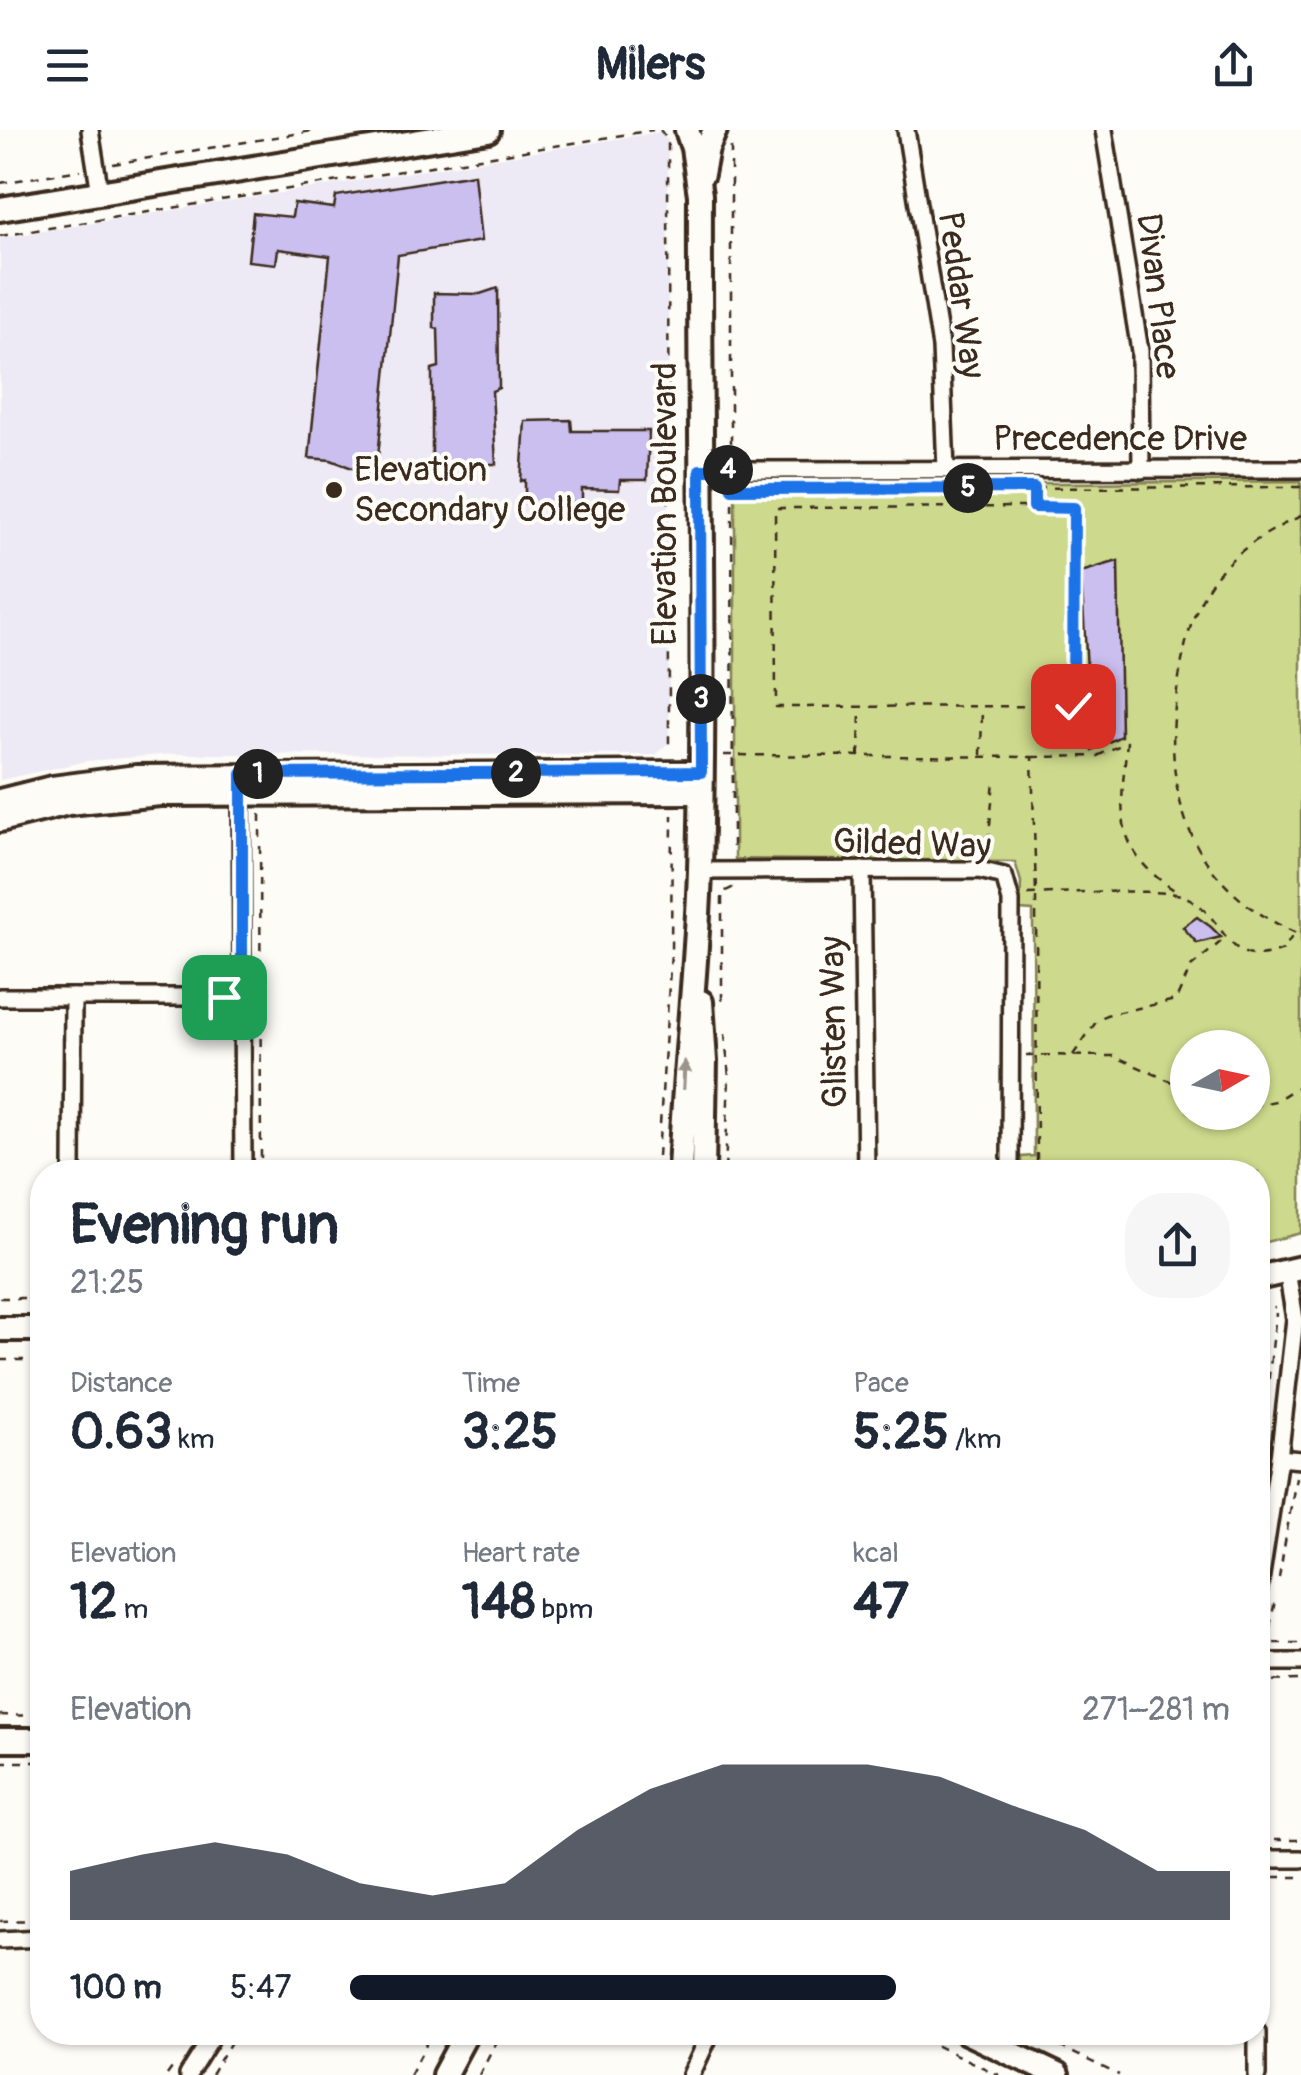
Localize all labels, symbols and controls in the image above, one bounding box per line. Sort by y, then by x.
text: Milers [596,37,705,93]
icon: menu [40,38,95,93]
icon: share [1206,38,1261,93]
street label: Peddar Way [927,209,995,381]
street label: Divan Place [1126,211,1190,381]
street label: Elevation Boulevard [643,362,687,646]
street label: Precedence Drive [993,417,1247,461]
pin: 4 [703,445,753,495]
place label: Elevation Secondary College [354,448,625,532]
text: 4 [720,452,736,487]
pin: 5 [943,463,993,513]
text: 5 [960,470,976,505]
marker: Elevation Secondary College [323,479,345,501]
pin [1031,664,1116,749]
pin: 3 [676,674,726,724]
icon: check [1046,679,1101,734]
text: 3 [693,681,709,716]
pin: 2 [491,748,541,798]
pin: 1 [233,749,283,799]
text: 2 [508,755,524,790]
text: 1 [253,756,263,791]
street label: Gilded Way [832,819,992,869]
street label: Glisten Way [810,935,857,1108]
pin [182,955,267,1040]
icon: arrive [197,970,252,1025]
north arrow [1170,1030,1270,1130]
map controls [1170,1030,1270,1130]
one-way arrow [677,1059,693,1091]
text: Evening run [70,1191,339,1260]
button: share [1125,1193,1230,1298]
text: 21:25 [70,1263,144,1303]
text: Distance [70,1366,172,1401]
text: Time [462,1366,520,1401]
text: Pace [853,1366,909,1401]
text: 0.63 [70,1401,172,1464]
text: 3:25 [462,1401,558,1464]
text: 5:25 [853,1401,949,1464]
text: km [172,1422,215,1457]
text: /km [949,1422,1002,1457]
text: Elevation [70,1536,177,1571]
text: Heart rate [462,1536,580,1571]
text: kcal [853,1536,899,1571]
text: 12 [70,1571,118,1634]
text: 148 [462,1571,535,1634]
text: 47 [853,1571,909,1634]
text: m [118,1592,148,1627]
text: bpm [535,1592,593,1627]
text: Elevation [70,1690,192,1730]
text: 271–281 m [1082,1690,1230,1730]
text: 100 m [70,1968,162,2008]
text: 5:47 [230,1968,291,2008]

